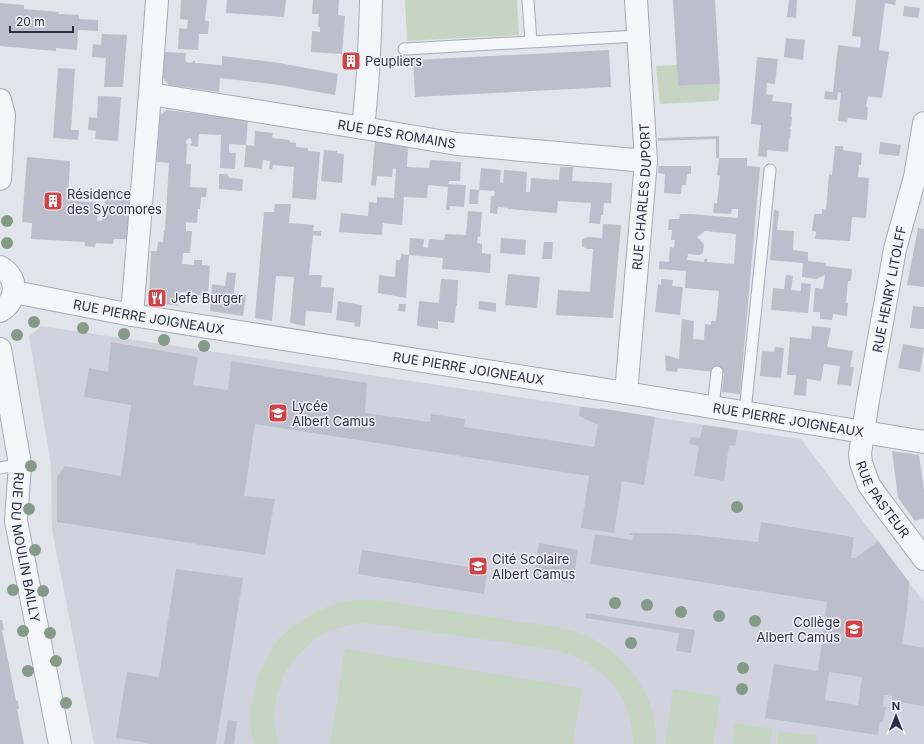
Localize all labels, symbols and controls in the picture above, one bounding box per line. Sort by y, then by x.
scale bar [10,8,73,34]
text: 20 m [16,14,45,29]
building icon: Peupliers [340,50,362,72]
place label: Peupliers [365,53,422,69]
street label: RUE DES ROMAINS [337,116,457,152]
street label: RUE CHARLES DUPORT [629,123,654,271]
place label: Résidence des Sycomores [67,186,162,217]
building icon: Résidence des Sycomores [42,190,64,212]
street label: RUE HENRY LITOLFF [869,224,909,354]
restaurant icon: Jefe Burger [146,287,168,309]
place label: Jefe Burger [171,290,243,306]
street label: RUE PIERRE JOIGNEAUX [72,296,225,337]
street label: RUE PIERRE JOIGNEAUX [392,348,545,388]
place label: Lycée Albert Camus [292,398,376,429]
street label: RUE PIERRE JOIGNEAUX [712,399,865,440]
school or university icon: Lycée Albert Camus [267,402,289,424]
street label: RUE PASTEUR [853,459,913,541]
street label: RUE DU MOULIN BAILLY [8,472,44,624]
place label: Cité Scolaire Albert Camus [492,551,576,582]
school or university icon: Cité Scolaire Albert Camus [467,555,489,577]
place label: Collège Albert Camus [757,614,840,645]
school or university icon: Collège Albert Camus [843,618,865,640]
north arrow [876,696,916,736]
text: N [892,699,900,713]

